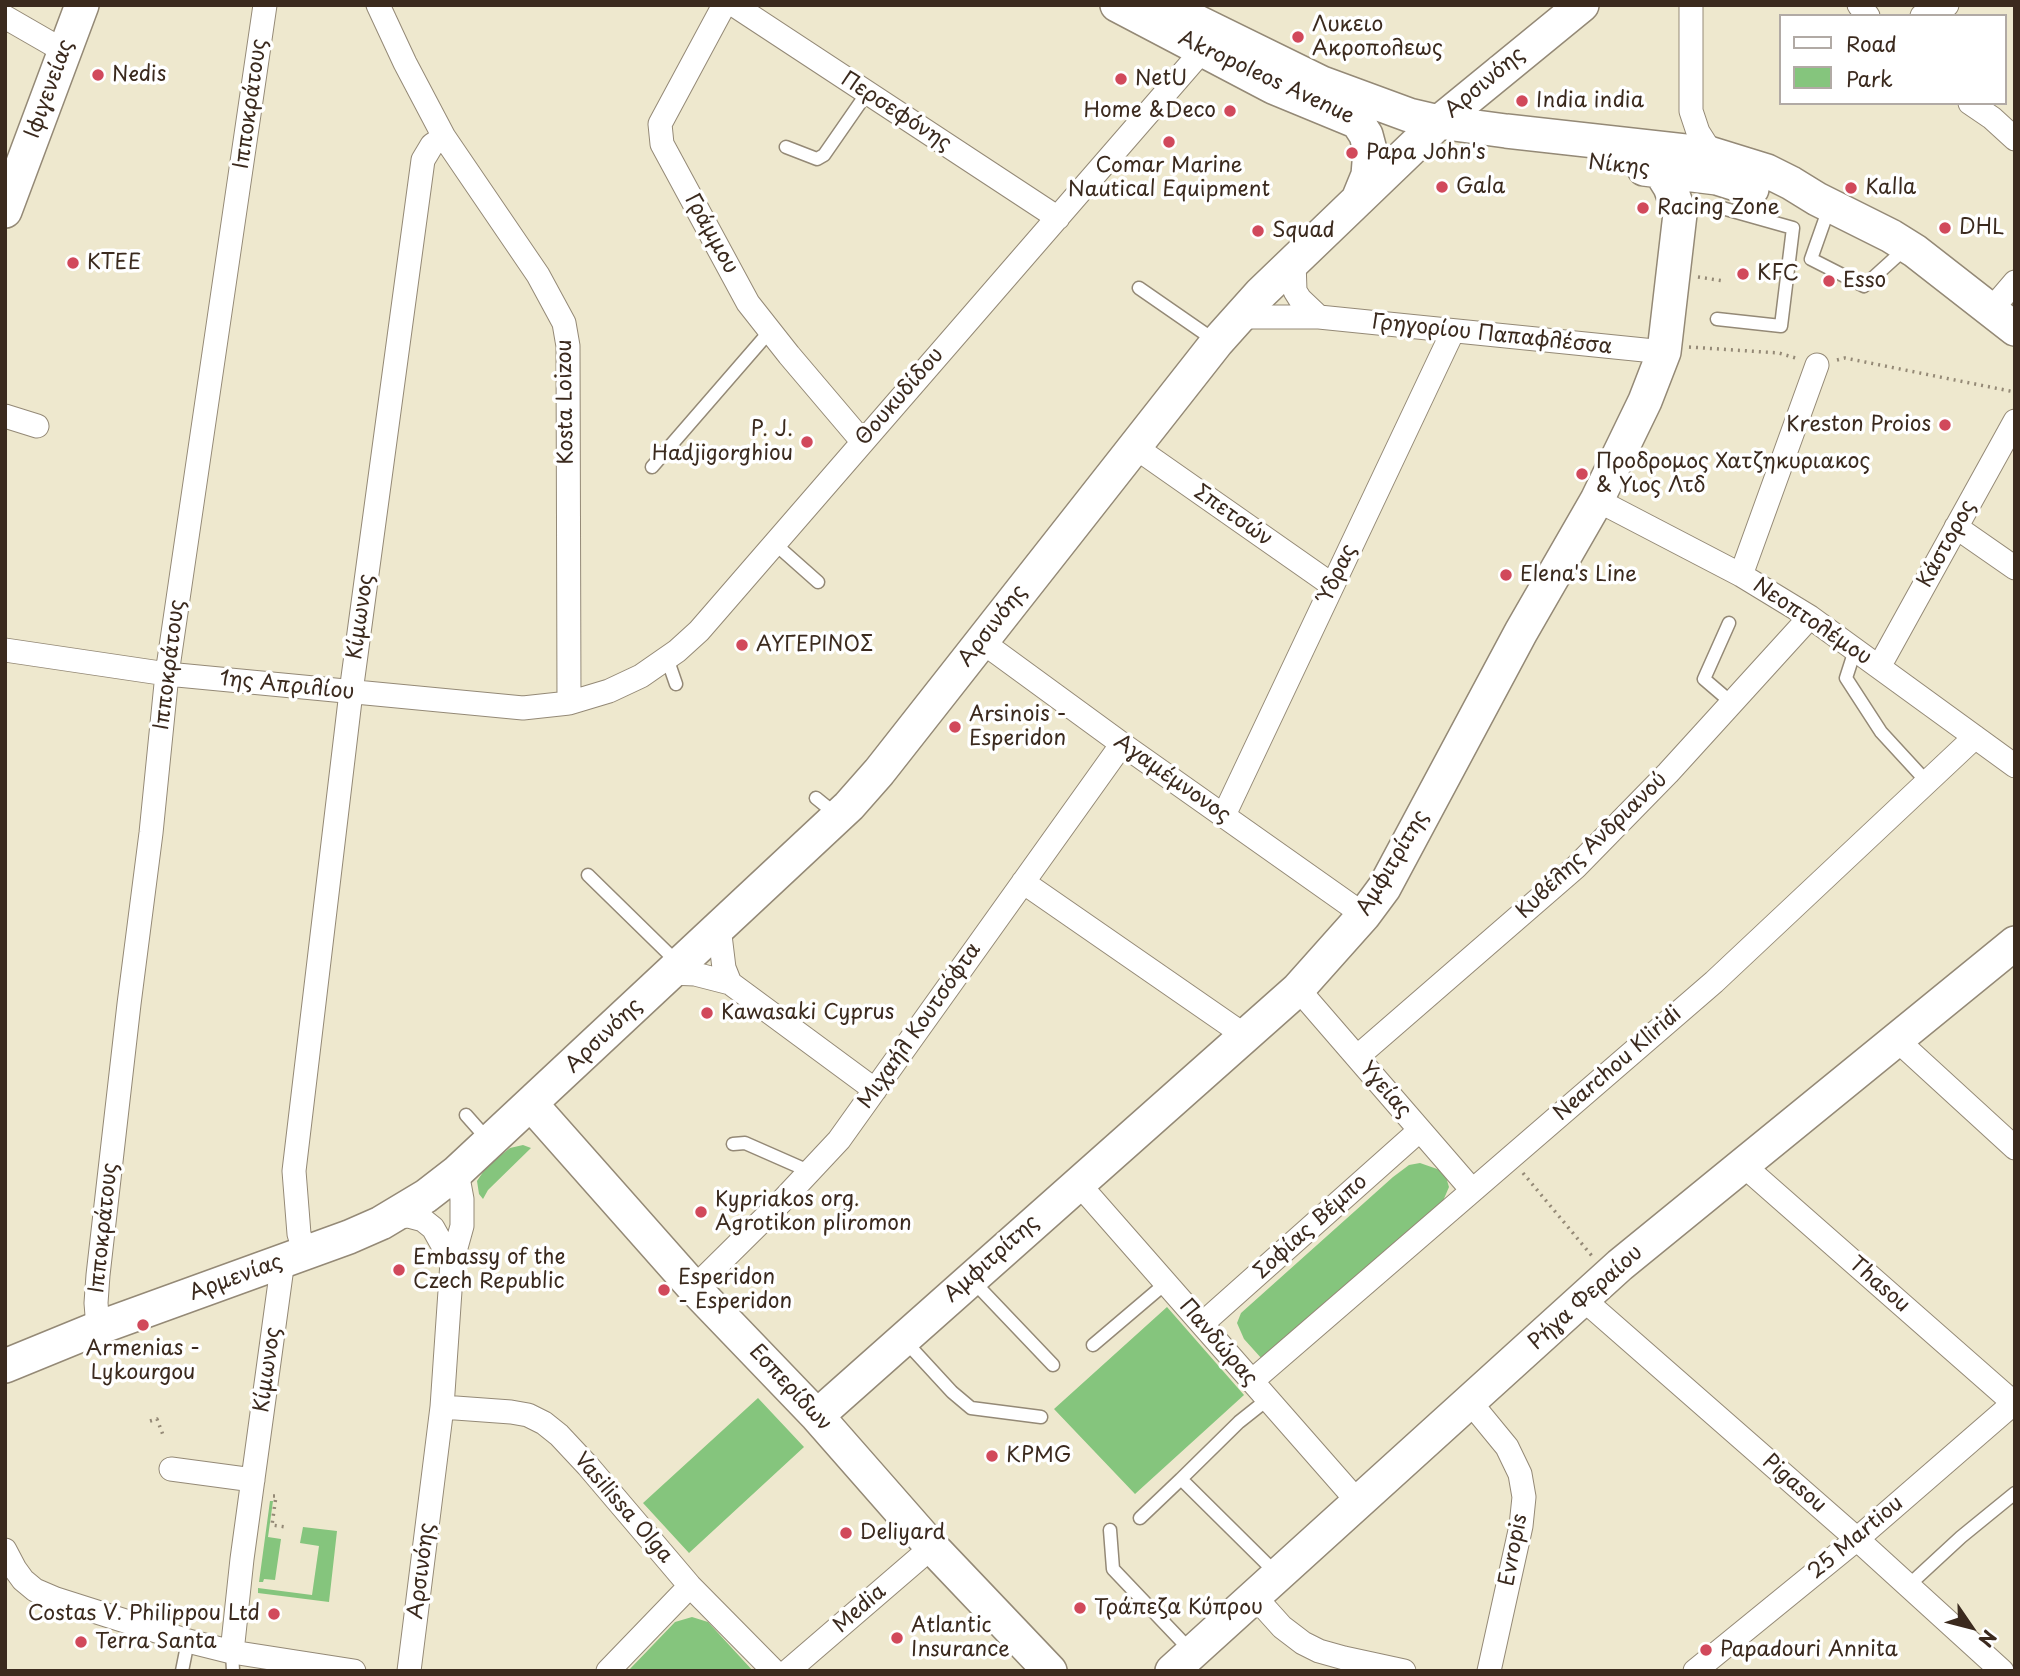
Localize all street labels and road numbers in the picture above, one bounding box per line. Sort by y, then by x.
street label: Akropoleos Avenue [1174,26,1358,130]
street label: Ιφιγενείας [21,36,79,142]
street label: Ιπποκράτους [229,37,273,171]
street label: Αρσινόης [1440,42,1530,124]
street label: Περσεφόνης [836,67,956,157]
street label: Νίκης [1587,150,1651,182]
street label: Γράμμου [679,190,743,278]
street label: Γρηγορίου Παπαφλέσσα [1370,310,1614,360]
street label: Kosta Loizou [552,339,580,465]
street label: Θουκυδίδου [851,343,949,451]
street label: Σπετσών [1189,480,1277,552]
street label: Κάστορος [1913,496,1981,592]
street label: Ύδρας [1314,540,1362,606]
street label: Κίμωνος [343,573,379,661]
street label: Νεοπτολέμου [1748,573,1876,671]
street label: Αρσινόης [953,580,1033,672]
street label: Ιπποκράτους [150,598,190,732]
street label: 1ης Απριλίου [218,666,356,706]
street label: Αγαμέμνονος [1109,730,1235,828]
street label: Κυβέλης Ανδριανού [1511,768,1673,924]
street label: Αμφιτρίτης [1352,806,1434,920]
street label: Μιχαήλ Κουτσόφτα [853,938,987,1114]
street label: Αρσινόης [560,993,648,1079]
street label: Nearchou Kliridi [1549,1002,1687,1126]
street label: Υγείας [1354,1057,1416,1123]
street label: Ιπποκράτους [85,1162,123,1294]
street label: Σοφίας Βέμπο [1249,1170,1373,1284]
street label: Αμφιτρίτης [940,1210,1044,1308]
street label: Ρήγα Φεραίου [1524,1240,1648,1356]
street label: Αρμενίας [186,1250,286,1306]
street label: Thasou [1843,1252,1915,1318]
street label: Πανδώρας [1174,1295,1262,1391]
street label: Κίμωνος [250,1326,286,1414]
street label: Εσπερίδων [744,1339,836,1437]
street label: Vasilissa Olga [568,1448,678,1568]
street label: Pigasou [1757,1450,1831,1518]
street label: 25 Martiou [1803,1491,1909,1585]
street label: Evropis [1495,1512,1533,1588]
street label: Αρσινόης [404,1521,440,1621]
street label: Media [829,1579,891,1639]

